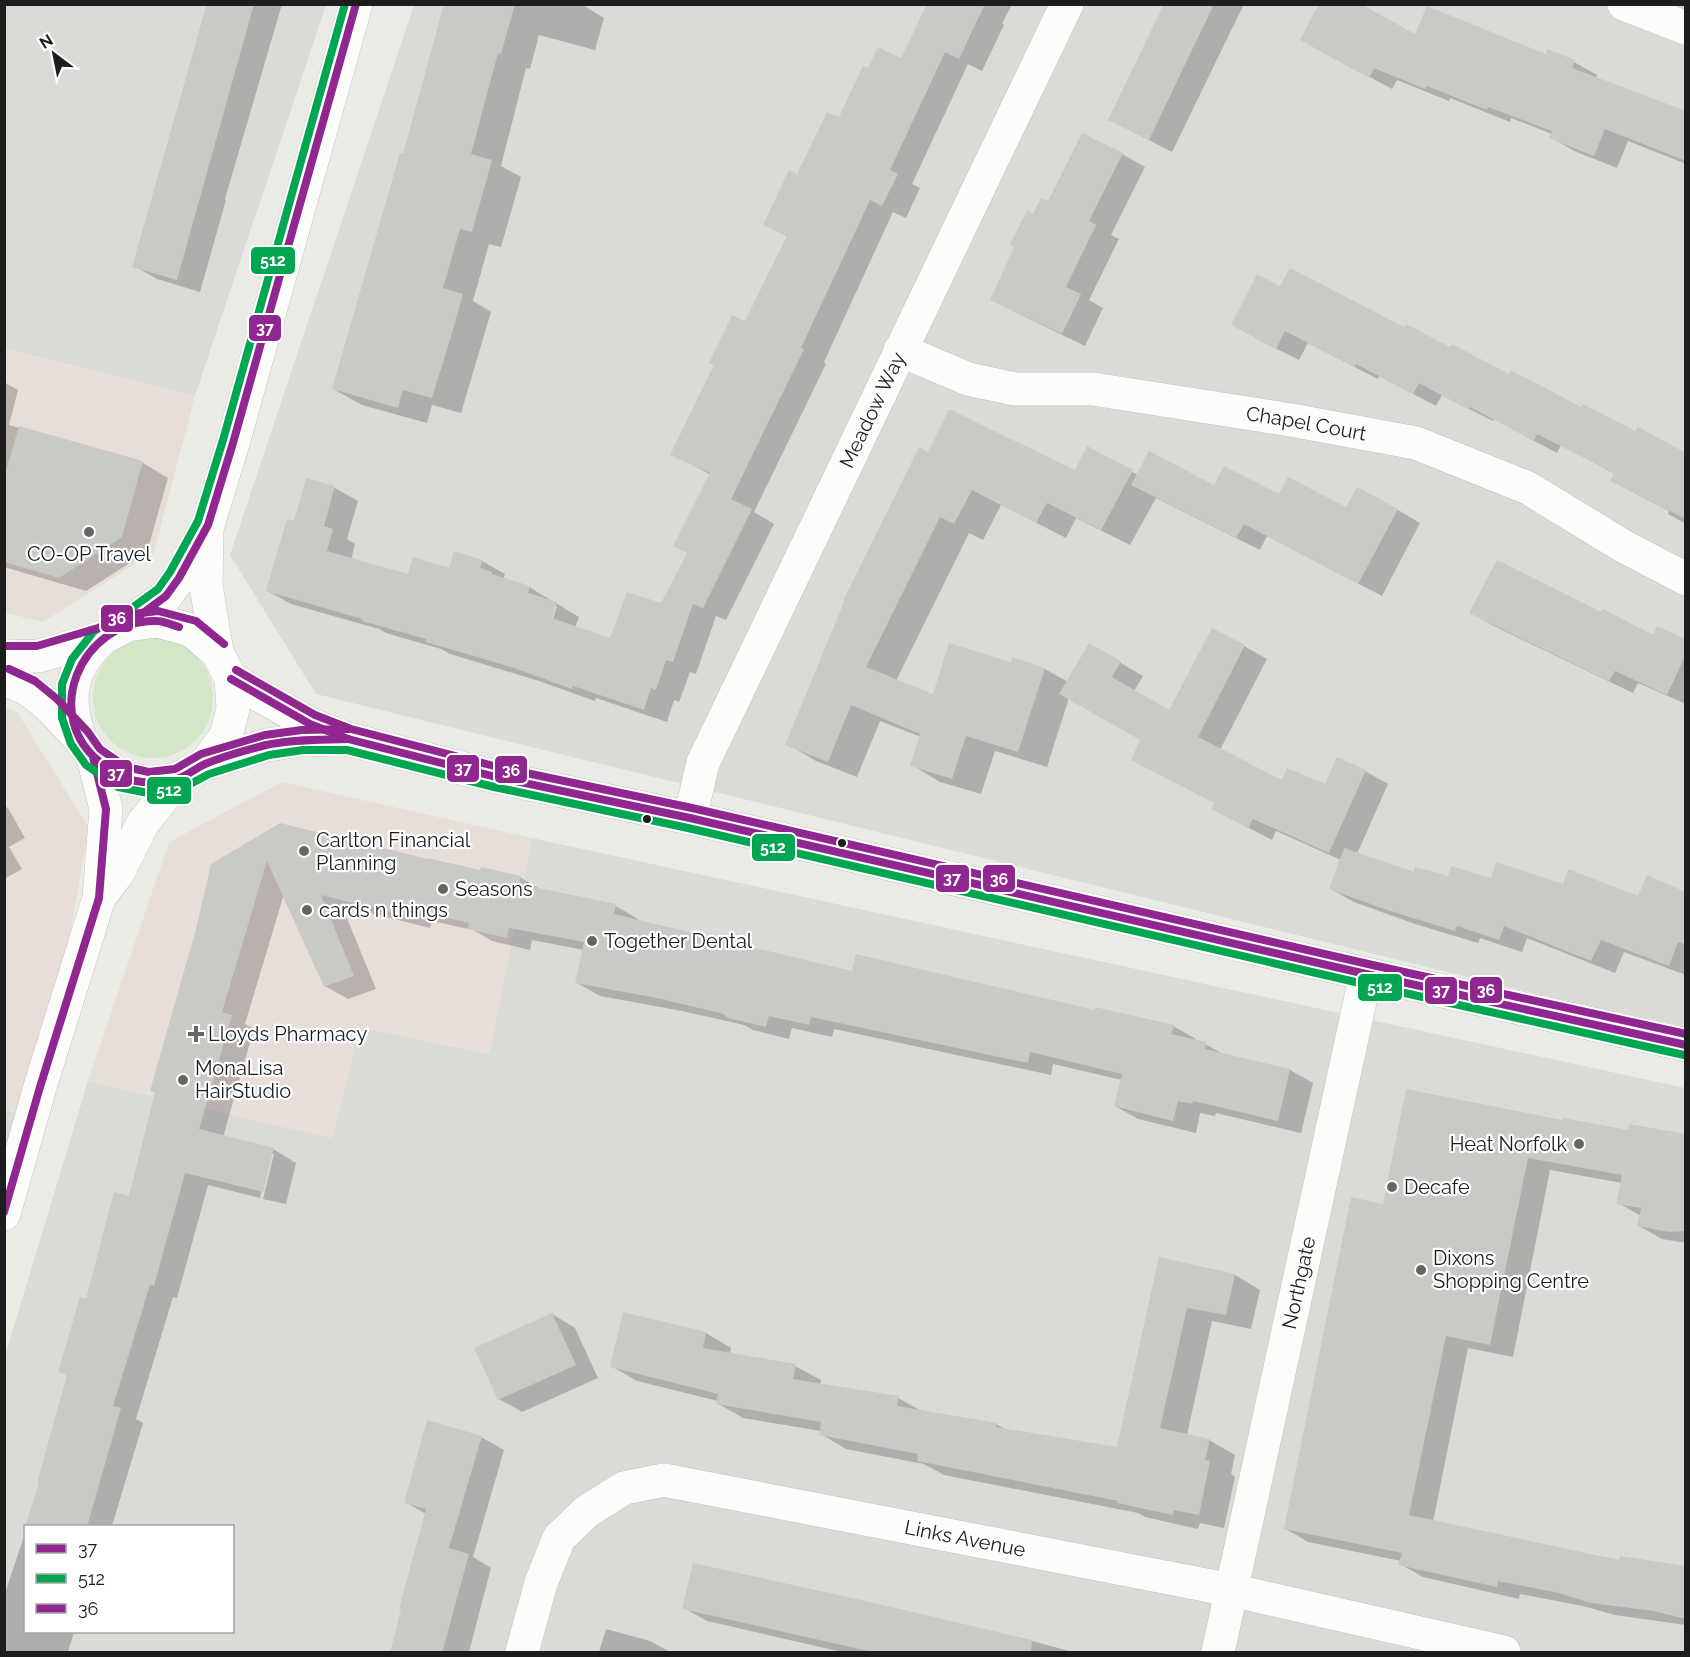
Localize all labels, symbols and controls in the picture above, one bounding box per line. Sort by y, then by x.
north arrow [24,24,84,84]
text: N [36,30,57,53]
line badge: 512 [250,246,296,275]
text: 512 [260,251,286,270]
line badge: 37 [248,314,282,342]
text: 37 [256,319,274,338]
street label: Meadow Way [834,348,910,472]
street label: Chapel Court [1244,401,1369,446]
marker: CO-OP Travel [82,525,96,539]
place label: CO-OP Travel [27,542,152,566]
line badge: 36 [100,604,134,633]
text: 36 [108,609,127,628]
line badge: 37 [446,754,480,783]
line badge: 36 [494,755,528,784]
line badge: 37 [99,759,133,788]
text: 37 [454,759,472,778]
text: 36 [502,761,521,780]
text: 37 [107,764,125,783]
line badge: 512 [146,776,192,805]
text: 512 [156,781,182,800]
unlabelled marker [641,813,653,825]
place label: Carlton Financial Planning [316,828,471,875]
line badge: 512 [751,833,796,862]
unlabelled marker [836,837,848,849]
text: 512 [760,838,786,857]
marker: Carlton Financial Planning [297,844,311,858]
line badge: 37 [935,864,970,893]
line badge: 36 [982,864,1016,893]
text: 37 [943,869,961,888]
text: 36 [990,870,1009,889]
place label: Seasons [455,877,533,901]
marker: Seasons [436,882,450,896]
place label: cards n things [319,898,448,922]
marker: cards n things [300,903,314,917]
place label: Together Dental [604,929,753,953]
marker: Together Dental [585,934,599,948]
line badge: 512 [1357,973,1403,1002]
line badge: 37 [1424,976,1458,1005]
line badge: 36 [1469,976,1503,1004]
text: 512 [1367,978,1393,997]
text: 37 [1432,981,1450,1000]
text: 36 [1477,981,1496,1000]
place label: Lloyds Pharmacy [208,1022,367,1046]
marker: Lloyds Pharmacy [189,1027,203,1041]
place label: MonaLisa HairStudio [195,1056,291,1103]
marker: MonaLisa HairStudio [176,1073,190,1087]
place label: Heat Norfolk [1450,1132,1567,1156]
marker: Heat Norfolk [1572,1137,1586,1151]
place label: Decafe [1404,1175,1470,1199]
marker: Decafe [1385,1180,1399,1194]
street label: Northgate [1277,1234,1320,1331]
place label: Dixons Shopping Centre [1433,1246,1589,1293]
marker: Dixons Shopping Centre [1414,1263,1428,1277]
street label: Links Avenue [903,1515,1028,1562]
legend [24,1525,234,1633]
text: 37 [78,1538,98,1559]
text: 512 [78,1568,105,1589]
text: 36 [78,1598,99,1619]

